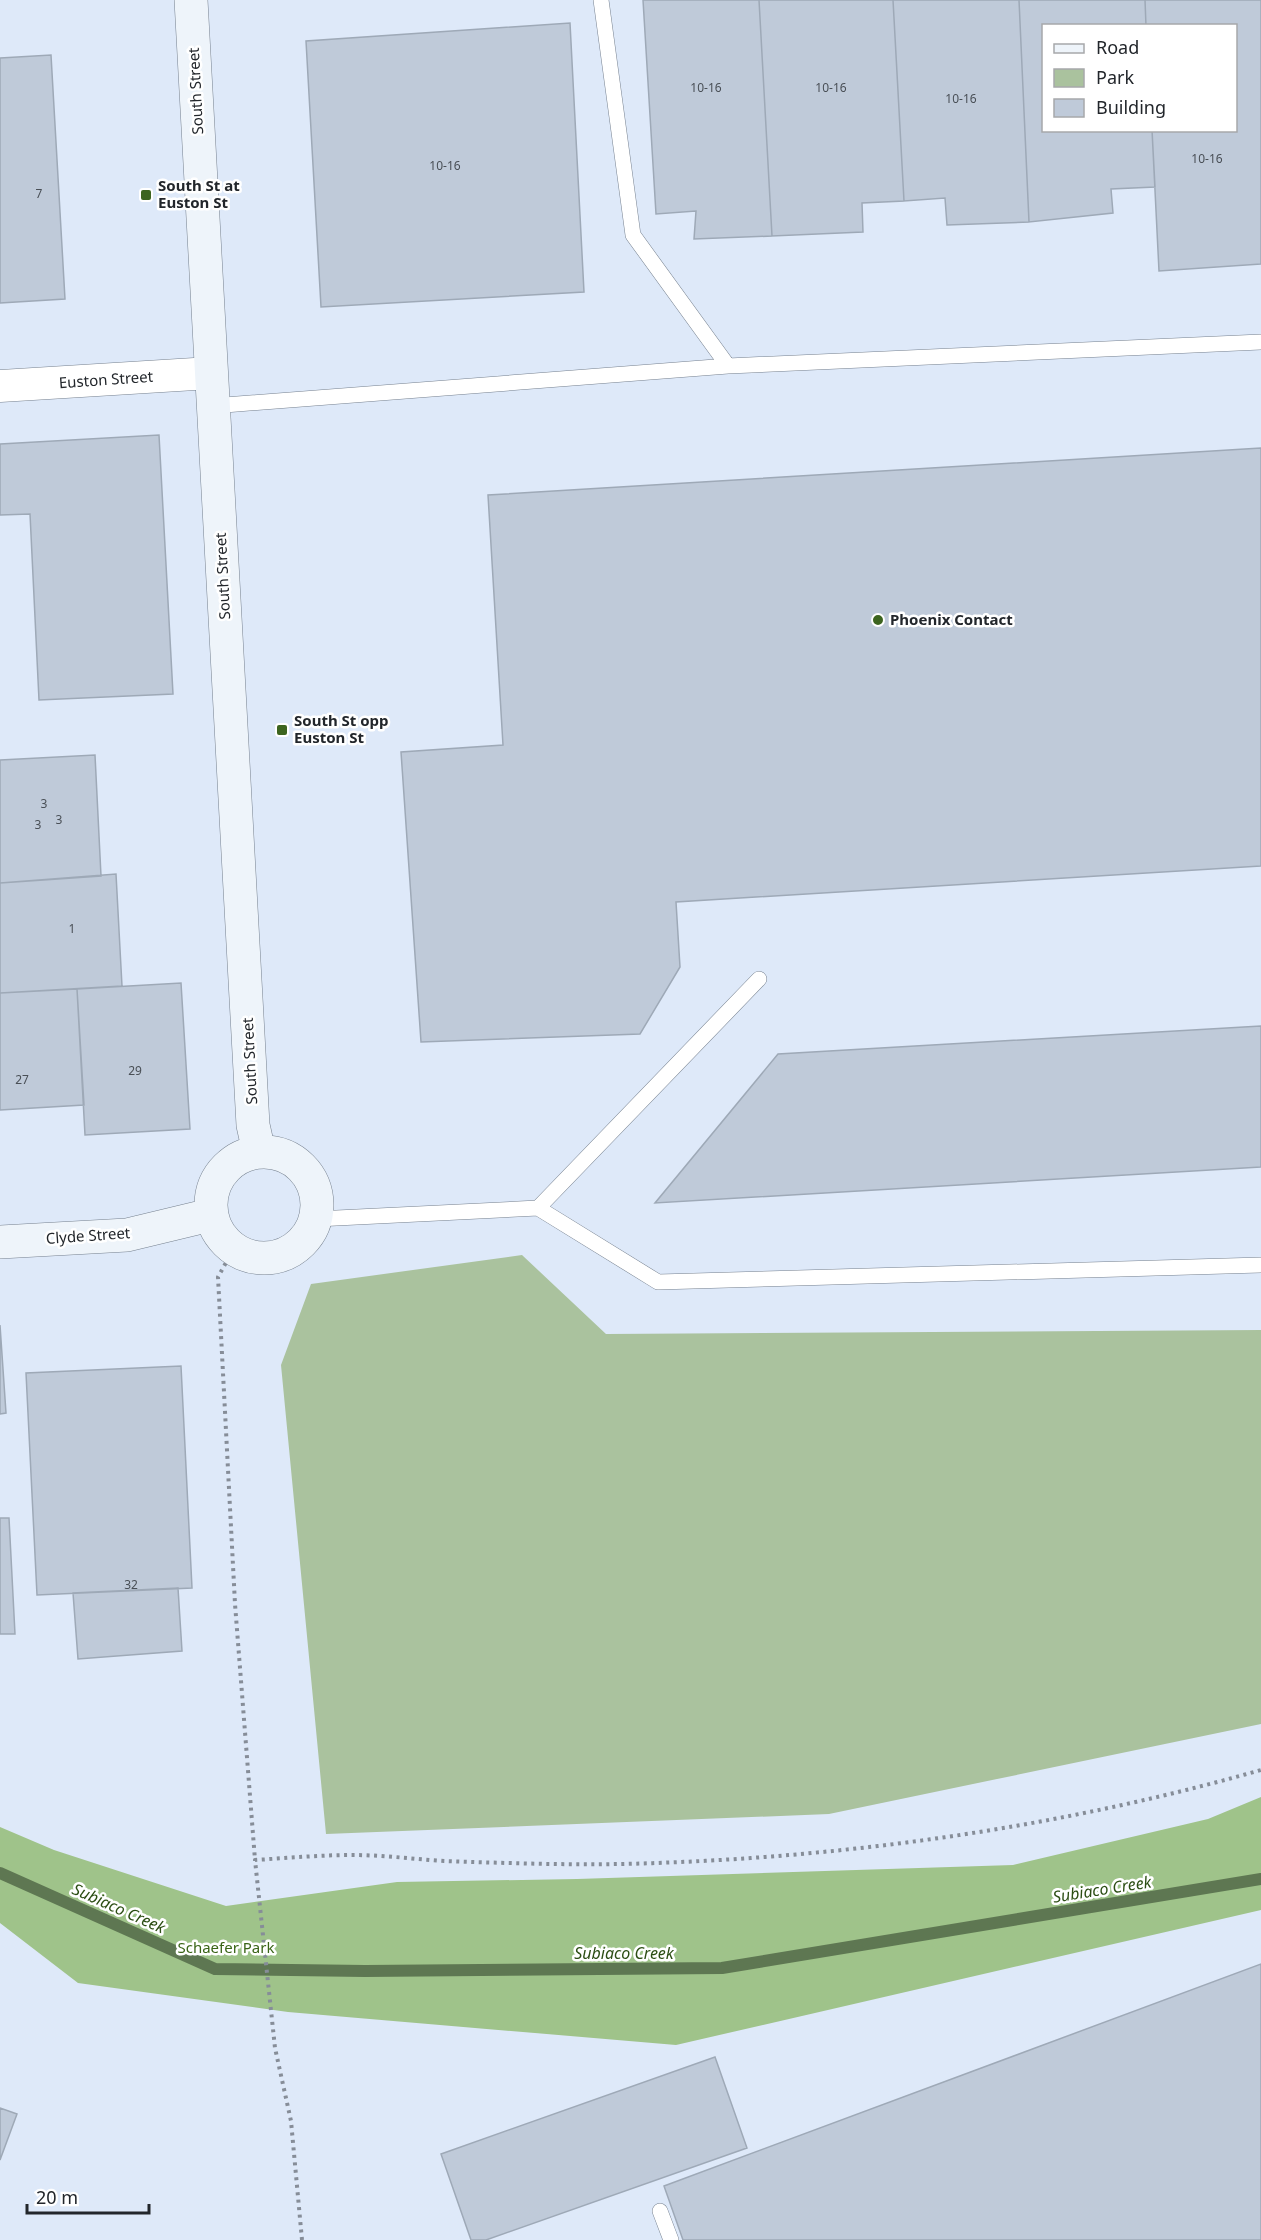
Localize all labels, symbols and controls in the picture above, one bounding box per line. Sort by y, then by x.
legend [1042,24,1237,132]
text: Road [1096,35,1139,59]
street label: South Street [183,46,207,135]
text: Park [1096,65,1134,89]
house number: 10-16 [690,79,722,96]
house number: 10-16 [815,79,847,96]
house number: 10-16 [945,90,977,107]
text: Building [1096,95,1166,119]
house number: 10-16 [1191,150,1223,167]
house number: 10-16 [429,157,461,174]
place label: South St at Euston St [158,175,240,212]
house number: 7 [36,185,43,202]
marker: South St at Euston St [139,188,153,202]
street label: Euston Street [58,366,154,392]
street label: South Street [210,531,234,620]
place label: Phoenix Contact [890,609,1013,629]
marker: Phoenix Contact [871,613,885,627]
place label: South St opp Euston St [294,710,389,747]
marker: South St opp Euston St [275,723,289,737]
house number: 3 [41,795,48,812]
house number: 3 [56,811,63,828]
house number: 3 [35,816,42,833]
house number: 1 [69,920,75,937]
street label: South Street [237,1016,261,1105]
house number: 29 [128,1062,142,1079]
house number: 27 [15,1071,29,1088]
street label: Clyde Street [45,1222,131,1248]
house number: 32 [124,1576,138,1593]
water label: Subiaco Creek [1051,1870,1154,1908]
water label: Subiaco Creek [69,1878,170,1939]
park label: Schaefer Park [178,1937,275,1957]
water label: Subiaco Creek [574,1942,675,1964]
scale bar [27,2177,148,2215]
text: 20 m [36,2185,78,2209]

